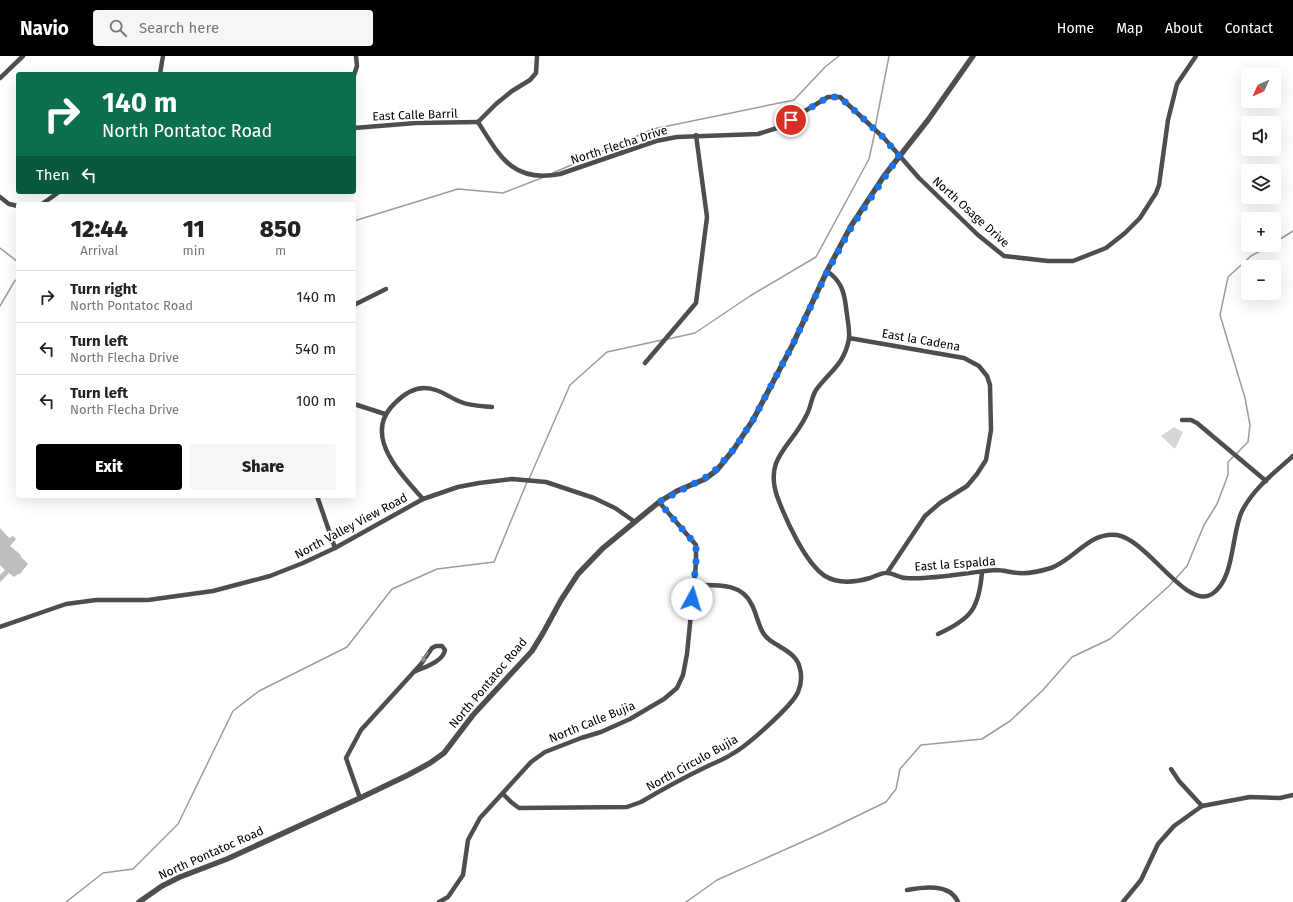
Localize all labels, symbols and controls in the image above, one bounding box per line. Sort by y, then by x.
search box [93,10,373,46]
text: Navio [20,17,69,40]
icon: search [107,17,129,39]
text: Search here [139,19,219,37]
text: Home [1057,20,1094,37]
text: Map [1116,20,1143,37]
text: About [1165,20,1203,37]
text: Contact [1225,20,1273,37]
north arrow [1241,68,1281,108]
map controls [1241,68,1281,300]
text: 140 m [102,86,178,119]
icon: right [36,88,88,140]
pin [774,103,808,137]
street label: East Calle Barril [372,106,458,123]
icon: arrive [780,109,802,131]
button: sound [1241,116,1281,156]
text: North Pontatoc Road [102,120,272,142]
street label: North Flecha Drive [569,123,669,167]
icon: left [78,164,100,186]
button: layers [1241,164,1281,204]
text: Then [36,166,70,184]
street label: North Osage Drive [930,174,1012,250]
button: + [1241,212,1281,252]
text: 12:44 [71,215,128,243]
text: 11 [183,215,205,243]
text: 850 [260,215,301,243]
text: Arrival [80,243,118,258]
text: min [183,243,205,258]
text: m [275,243,286,258]
button: − [1241,260,1281,300]
text: Turn right [70,280,137,298]
icon: right [36,286,58,308]
text: 140 m [296,288,336,306]
text: North Pontatoc Road [70,298,193,313]
street label: East la Cadena [881,326,961,354]
text: Turn left [70,332,128,350]
icon: left [36,338,58,360]
text: 540 m [295,340,336,358]
text: North Flecha Drive [70,350,179,365]
text: Turn left [70,384,128,402]
icon: left [36,390,58,412]
text: 100 m [296,392,336,410]
text: North Flecha Drive [70,402,179,417]
button: Exit [36,444,182,490]
button: Share [190,444,336,490]
street label: North Valley View Road [292,490,410,562]
street label: East la Espalda [914,554,996,574]
position arrow [671,578,713,620]
street label: North Pontatoc Road [446,635,530,731]
one-way arrow [422,651,429,663]
street label: North Calle Bujia [547,698,637,746]
street label: North Circulo Bujia [644,732,740,794]
street label: North Pontatoc Road [156,824,266,882]

